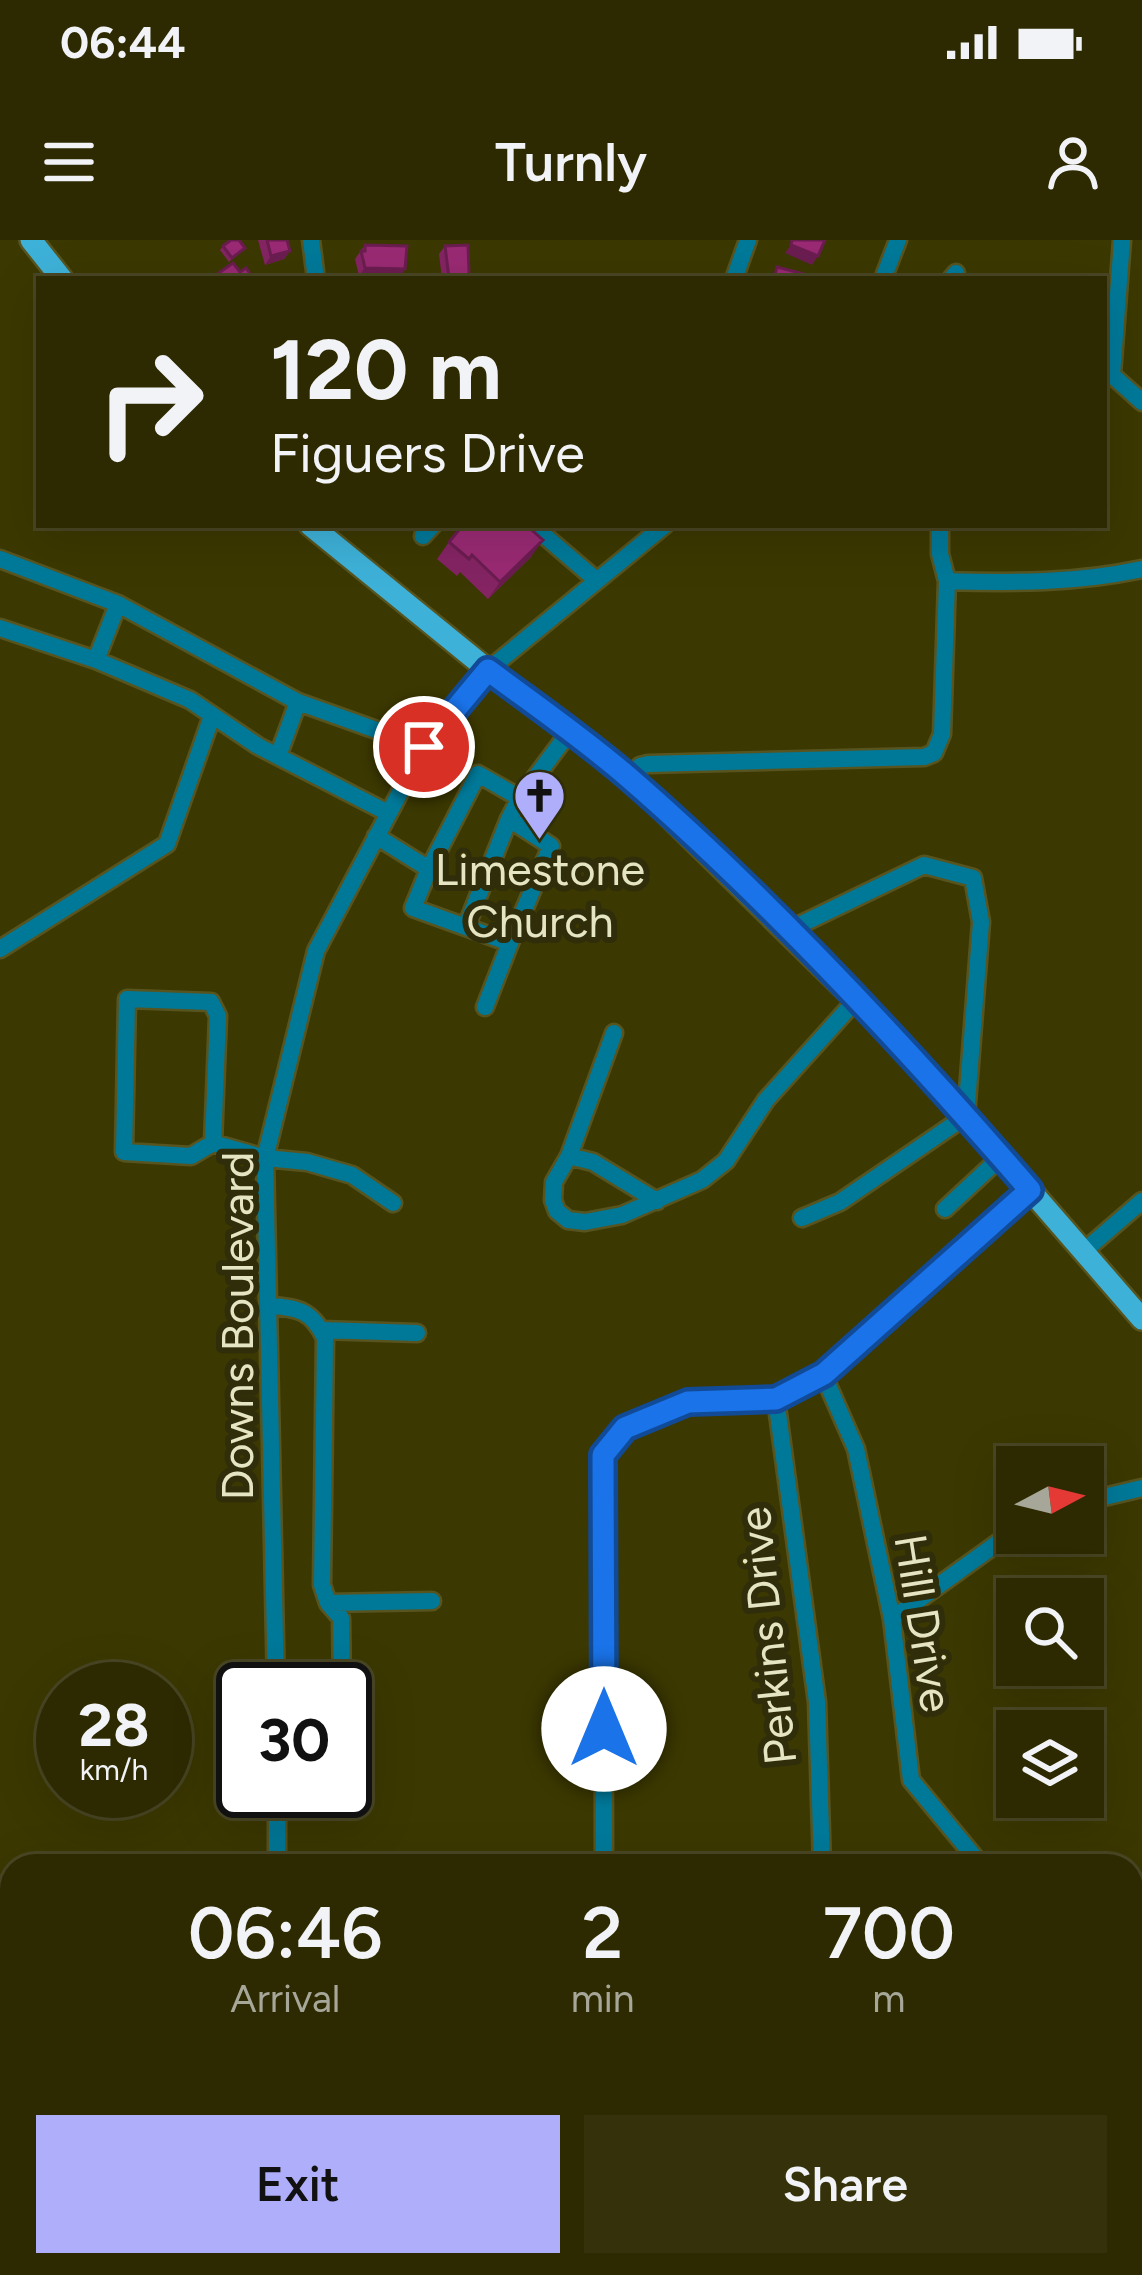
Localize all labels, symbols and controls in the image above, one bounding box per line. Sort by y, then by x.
text: 06:44 [60,15,186,69]
icon: menu [36,129,102,195]
icon: person [1040,129,1106,195]
text: Turnly [495,130,647,195]
text: 120 m [270,319,502,420]
icon: right [72,324,228,480]
text: Figuers Drive [270,421,585,486]
pin [373,696,475,798]
icon: arrive [391,714,457,780]
church icon: Limestone Church [512,767,568,841]
place label: Limestone Church [435,842,645,948]
street label: Downs Boulevard [210,1152,264,1500]
north arrow [996,1446,1104,1554]
map controls [996,1446,1104,1818]
street label: Perkins Drive [727,1504,807,1768]
street label: Hill Drive [883,1530,965,1716]
button: search [996,1578,1104,1686]
speed limit sign: 30 [216,1662,372,1818]
position arrow [541,1666,667,1792]
text: 28 [78,1689,150,1761]
button: layers [996,1710,1104,1818]
text: km/h [80,1751,148,1788]
text: 06:46 [188,1890,383,1976]
text: 2 [582,1890,623,1976]
text: 700 [823,1890,955,1976]
text: Arrival [230,1975,340,2022]
text: min [571,1975,635,2022]
text: m [872,1975,905,2022]
button: Exit [36,2115,560,2253]
button: Share [584,2115,1107,2253]

